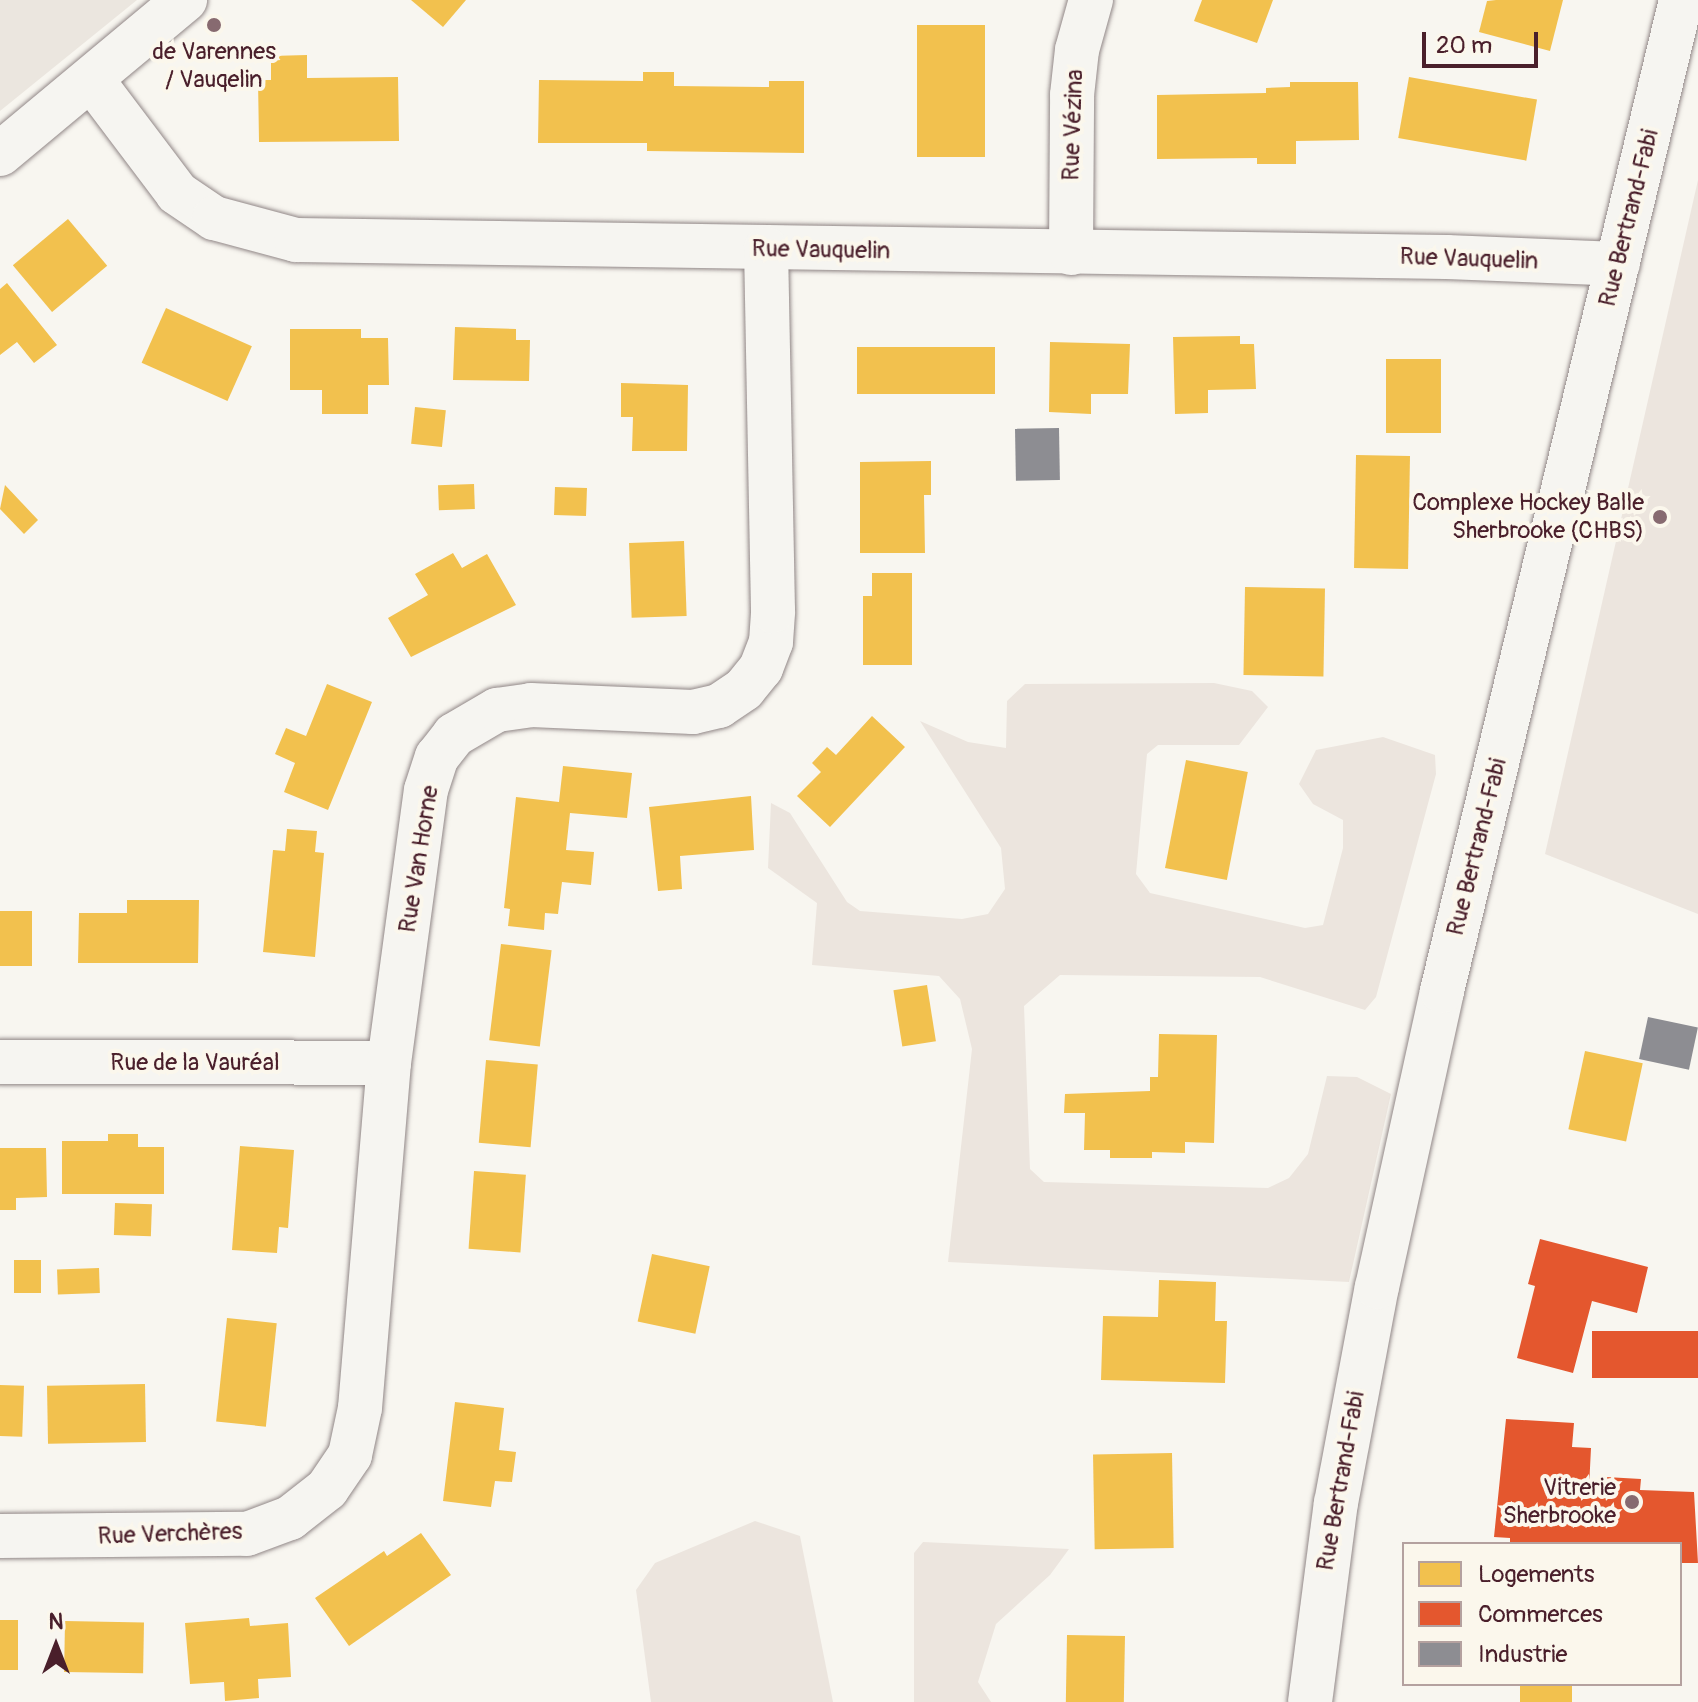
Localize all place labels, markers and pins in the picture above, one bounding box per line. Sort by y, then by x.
marker: de Varennes / Vauqelin [205,16,223,34]
place label: de Varennes / Vauqelin [152,38,276,94]
place label: Complexe Hockey Balle Sherbrooke (CHBS) [1412,489,1644,545]
marker: Complexe Hockey Balle Sherbrooke (CHBS) [1651,508,1669,526]
place label: Vitrerie Sherbrooke [1503,1474,1616,1530]
marker: Vitrerie Sherbrooke [1623,1493,1641,1511]

